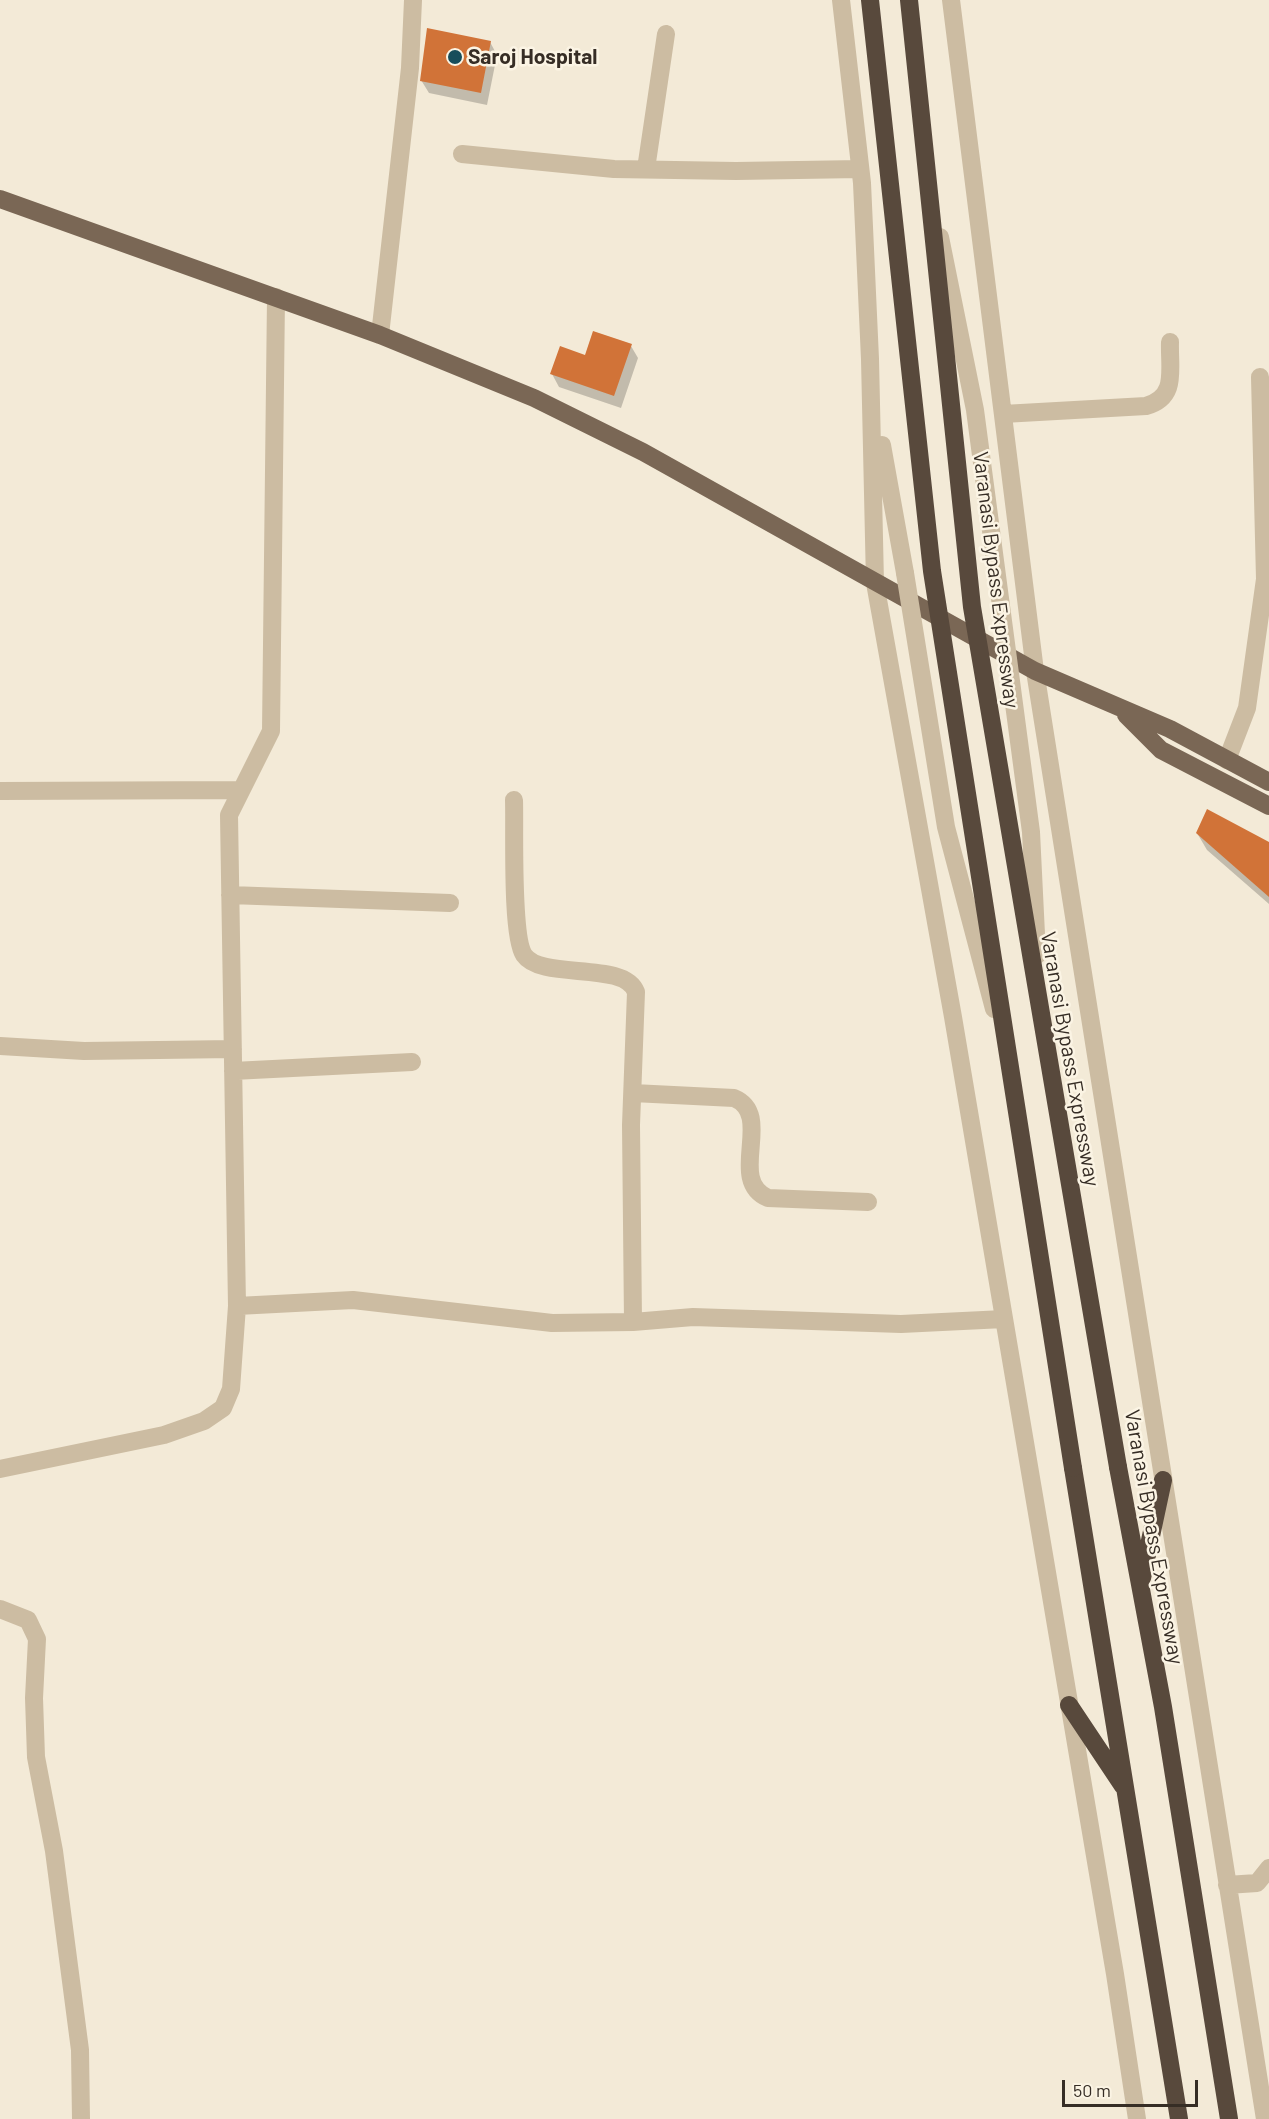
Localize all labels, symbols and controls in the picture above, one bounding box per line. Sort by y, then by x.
place label: Saroj Hospital [468,44,597,70]
marker: Saroj Hospital [446,48,464,66]
street label: Varanasi Bypass Expressway [968,450,1024,710]
street label: Varanasi Bypass Expressway [1035,930,1105,1188]
street label: Varanasi Bypass Expressway [1119,1408,1189,1666]
scale bar [1065,2068,1202,2106]
text: 50 m [1073,2079,1111,2101]

